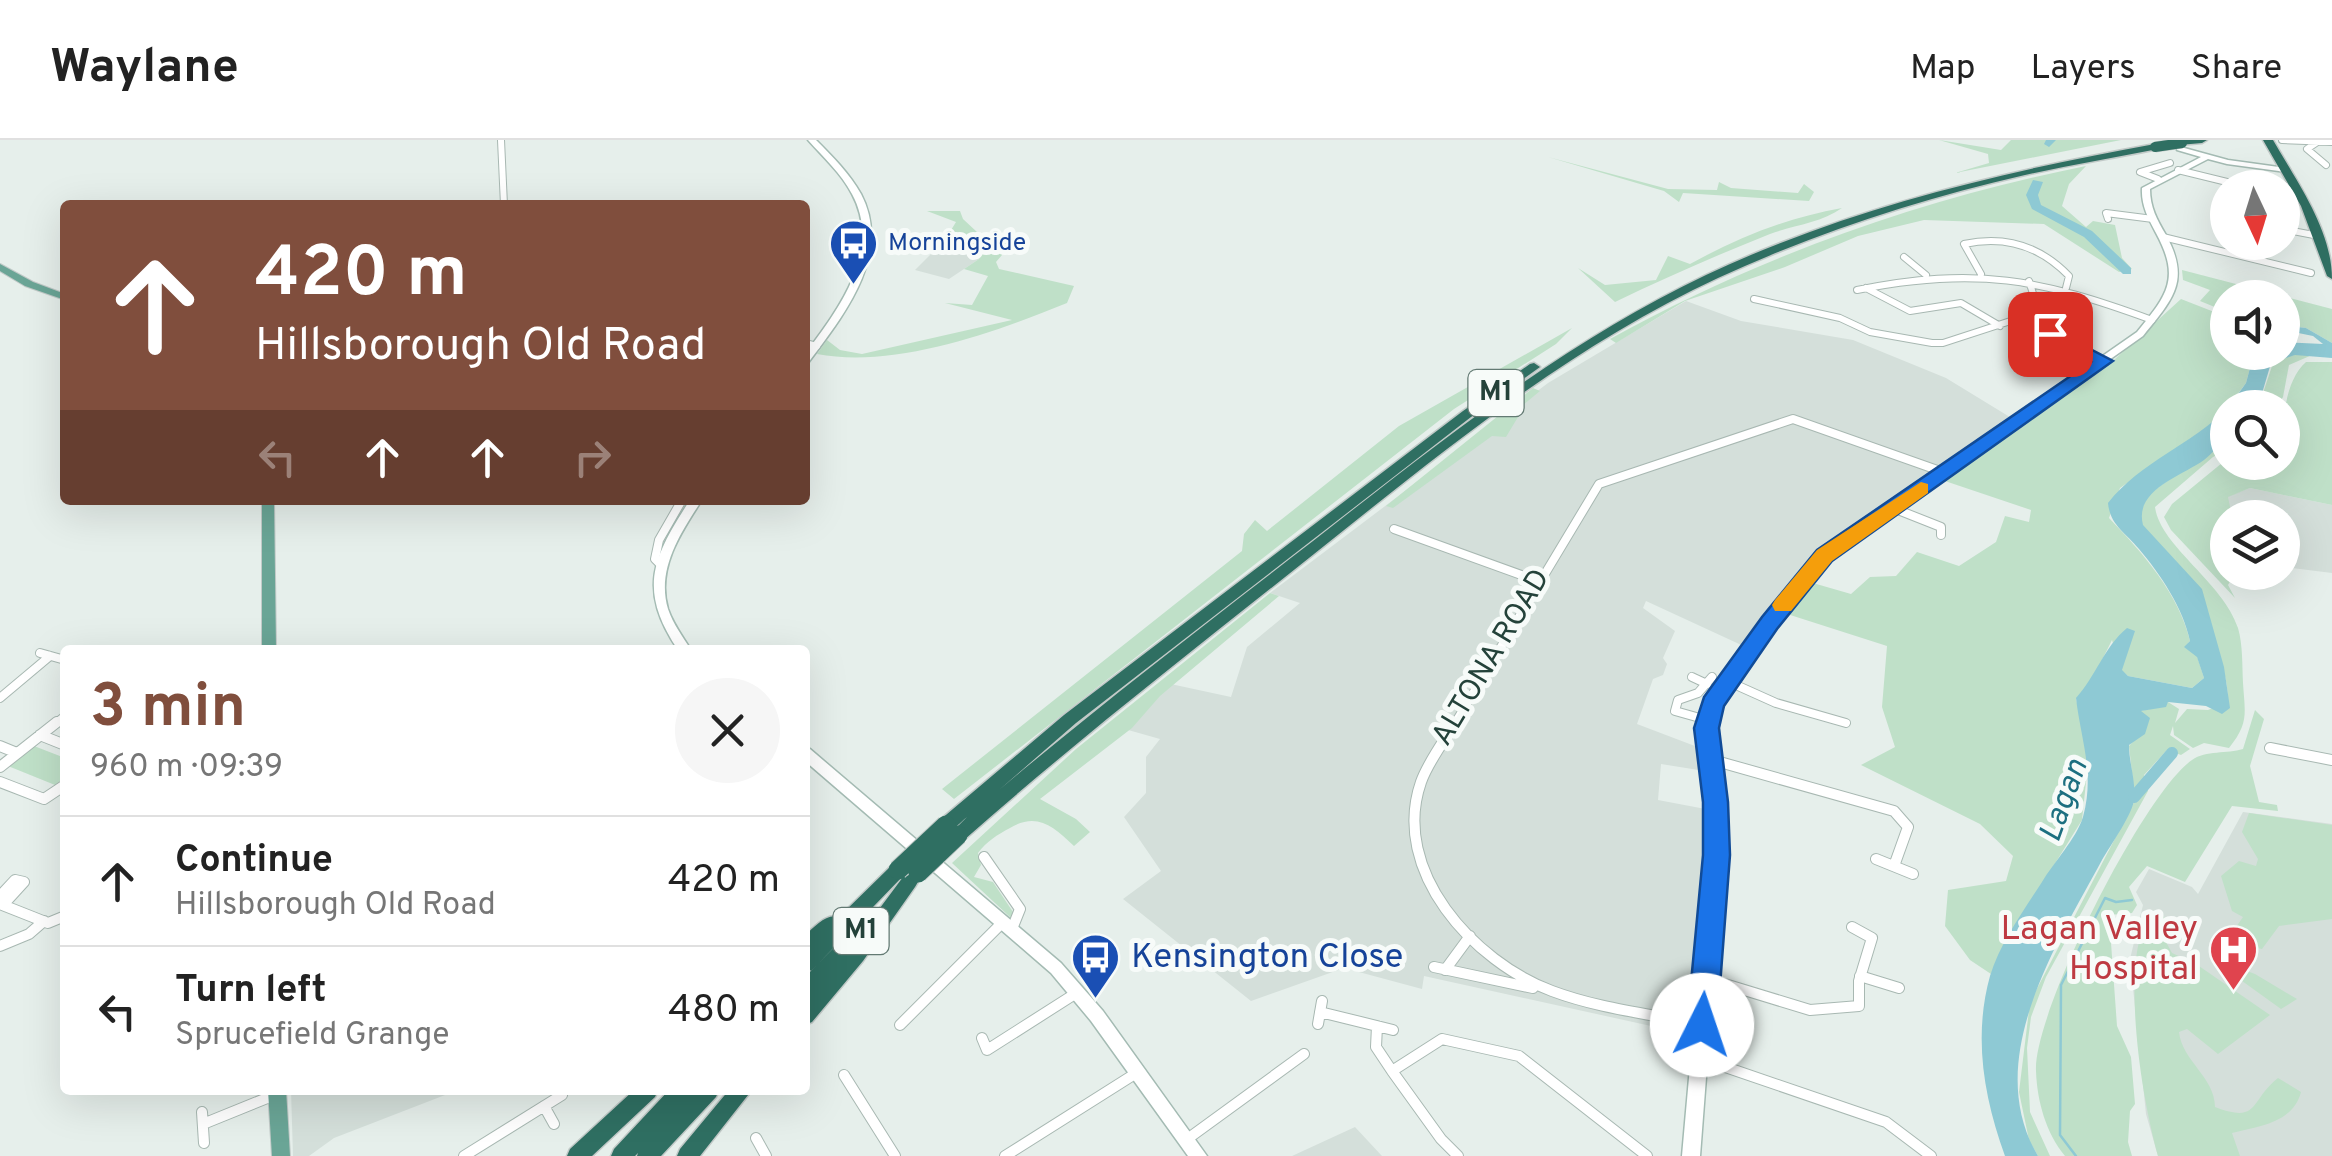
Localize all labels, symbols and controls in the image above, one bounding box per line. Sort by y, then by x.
text: Waylane [50,39,239,99]
text: Map [1910,47,1976,91]
text: Layers [2031,47,2136,91]
text: Share [2191,47,2282,91]
north arrow [2210,170,2300,260]
map controls [2210,170,2300,590]
bus stop icon: Morningside [827,218,879,286]
place label: Morningside [888,228,1026,260]
text: 420 m [255,232,468,321]
icon: ahead [90,240,220,370]
button: sound [2210,280,2300,370]
pin [2008,292,2093,377]
icon: arrive [2023,307,2078,362]
text: Hillsborough Old Road [255,319,706,376]
road number: M1 [1468,370,1524,416]
button: search [2210,390,2300,480]
icon: left [250,430,305,485]
icon: ahead [355,430,410,485]
icon: ahead [460,430,515,485]
icon: right [565,430,620,485]
button: layers [2210,500,2300,590]
street label: ALTONA ROAD [1425,563,1559,753]
text: 3 min [90,672,246,748]
button: close [675,678,780,783]
text: 960 m · 09:39 [90,748,283,788]
water label: Lagan [2032,754,2099,848]
text: Continue [175,837,333,886]
icon: ahead [90,854,145,909]
text: 420 m [668,857,780,906]
text: Hillsborough Old Road [175,886,496,926]
road number: M1 [834,908,888,954]
place label: Lagan Valley Hospital [2000,908,2198,992]
hospital icon: Lagan Valley Hospital [2207,924,2259,992]
bus stop icon: Kensington Close [1070,932,1122,1000]
place label: Kensington Close [1131,936,1403,980]
text: Turn left [175,967,327,1016]
position arrow [1650,973,1754,1077]
icon: left [90,984,145,1039]
text: 480 m [668,987,780,1036]
text: Sprucefield Grange [175,1016,449,1056]

